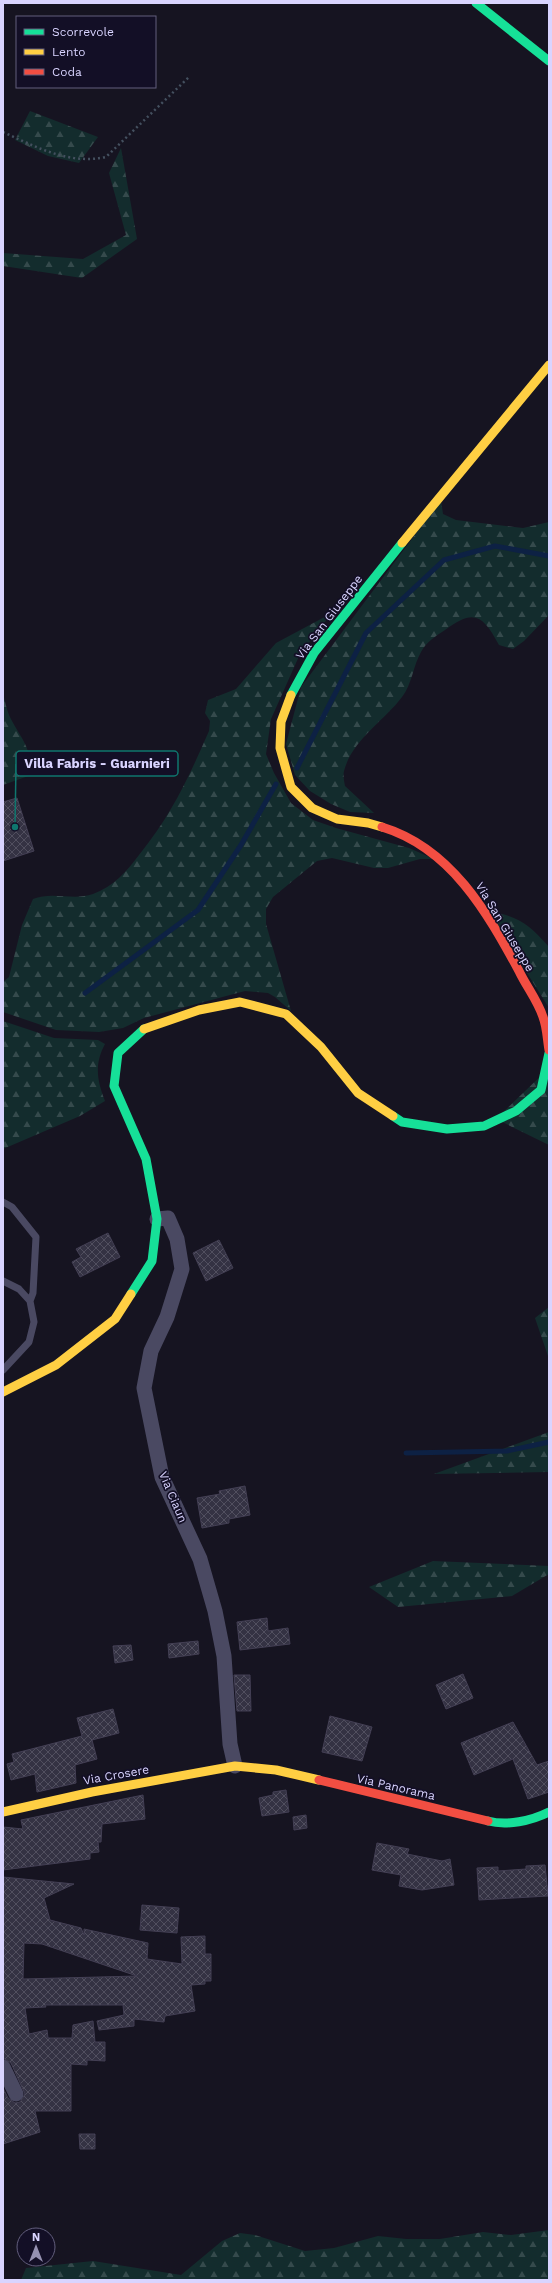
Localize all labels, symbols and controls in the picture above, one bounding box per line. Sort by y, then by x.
legend [16,16,156,88]
text: Scorrevole [52,25,114,39]
text: Lento [52,45,86,59]
text: Coda [52,65,82,79]
street label: Via San Giuseppe [293,572,365,662]
callout: Villa Fabris - Guarnieri [16,751,178,776]
text: Villa Fabris - Guarnieri [24,756,170,771]
street label: Via San Giuseppe [473,880,537,974]
street label: Via Ciaun [156,1469,190,1525]
street label: Via Crosere [82,1762,150,1788]
street label: Via Panorama [355,1771,437,1803]
north arrow [16,2227,56,2267]
text: N [32,2231,40,2244]

